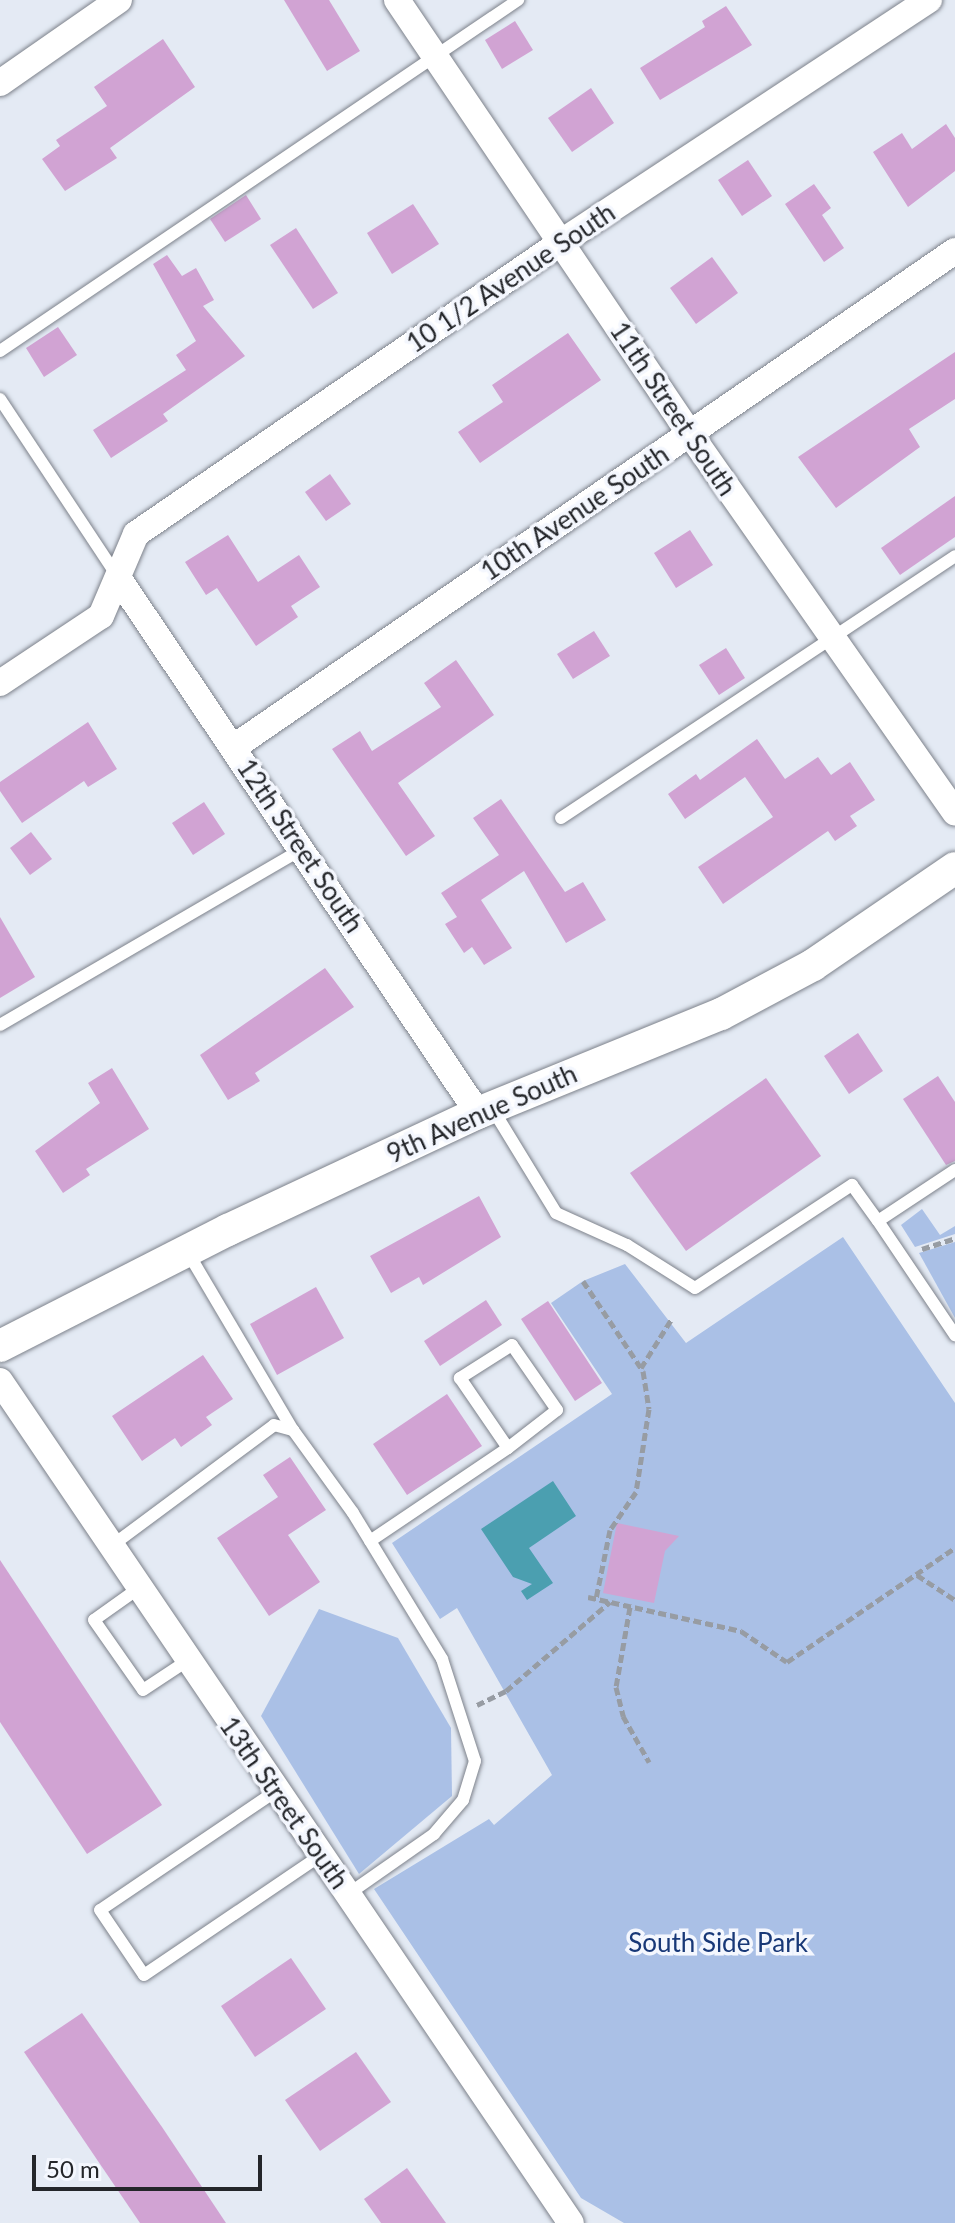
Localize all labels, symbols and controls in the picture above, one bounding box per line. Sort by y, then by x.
street label: 10 1/2 Avenue South [401,197,621,359]
street label: 11th Street South [603,316,743,502]
street label: 10th Avenue South [475,438,675,588]
street label: 12th Street South [230,753,370,939]
street label: 9th Avenue South [382,1058,582,1170]
street label: 13th Street South [213,1711,355,1895]
park label: South Side Park [628,1927,808,1959]
scale bar [36,2139,266,2189]
text: 50 m [46,2154,100,2183]

